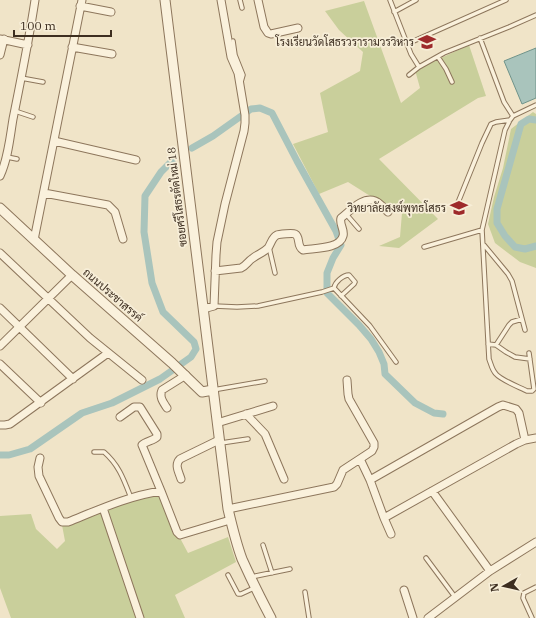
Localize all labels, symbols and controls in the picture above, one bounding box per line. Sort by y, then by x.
scale bar [14,12,111,38]
text: 100 m [20,18,56,33]
school or university icon: โรงเรียนวัดโสธรวรารามวรวิหาร [417,32,437,52]
place label: โรงเรียนวัดโสธรวรารามวรวิหาร [275,34,414,49]
street label: ซอยศรีโสธรตัดใหม่ 18 [163,146,190,248]
school or university icon: วิทยาลัยสงฆ์พุทธโสธร [449,198,469,218]
place label: วิทยาลัยสงฆ์พุทธโสธร [347,200,446,217]
street label: ถนนประชาสรรค์ [80,265,146,325]
north arrow [484,566,524,606]
text: N [487,582,502,593]

